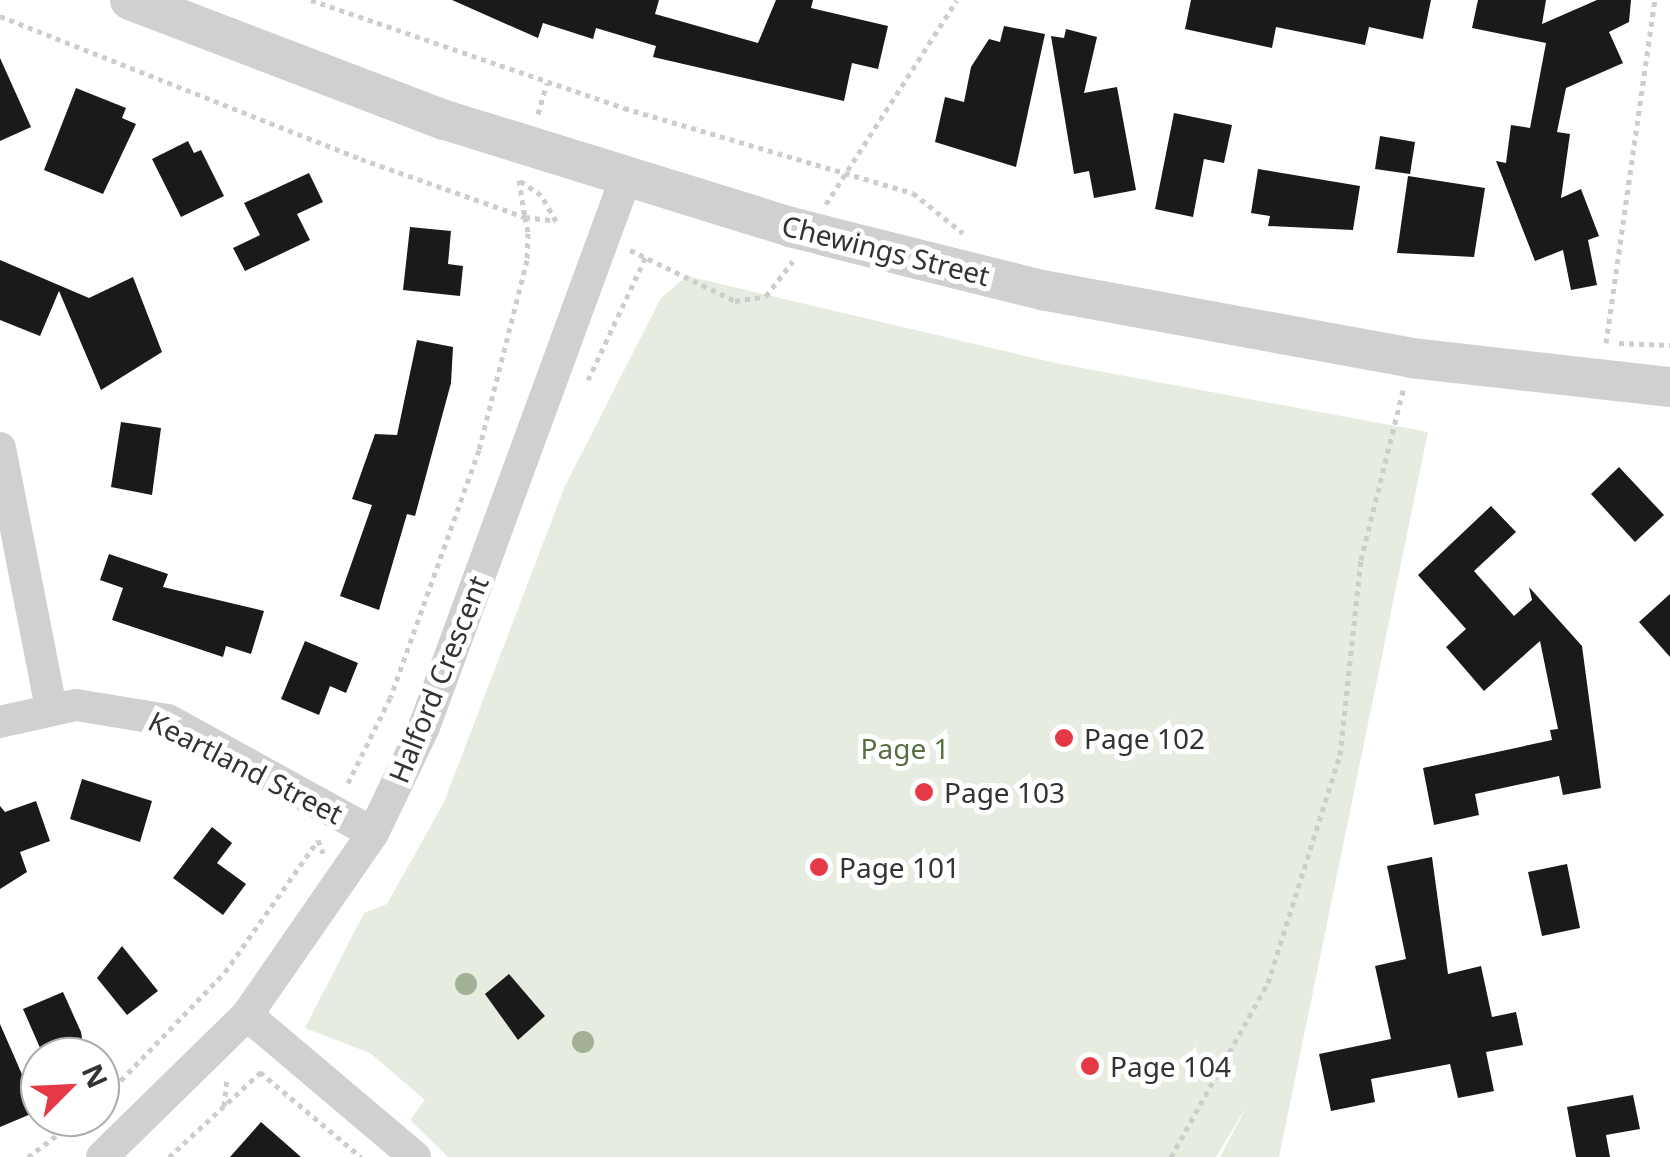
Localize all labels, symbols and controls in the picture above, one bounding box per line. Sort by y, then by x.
street label: Chewings Street [779,208,993,292]
street label: Halford Crescent [381,571,495,787]
street label: Keartland Street [143,704,349,830]
place label: Page 102 [1084,721,1205,755]
marker: Page 102 [1053,727,1075,749]
park label: Page 1 [861,731,949,765]
place label: Page 103 [944,775,1065,809]
marker: Page 103 [913,781,935,803]
place label: Page 101 [839,850,960,884]
marker: Page 101 [808,856,830,878]
north arrow [20,1037,120,1137]
place label: Page 104 [1110,1049,1231,1083]
marker: Page 104 [1079,1055,1101,1077]
text: N [74,1057,118,1094]

